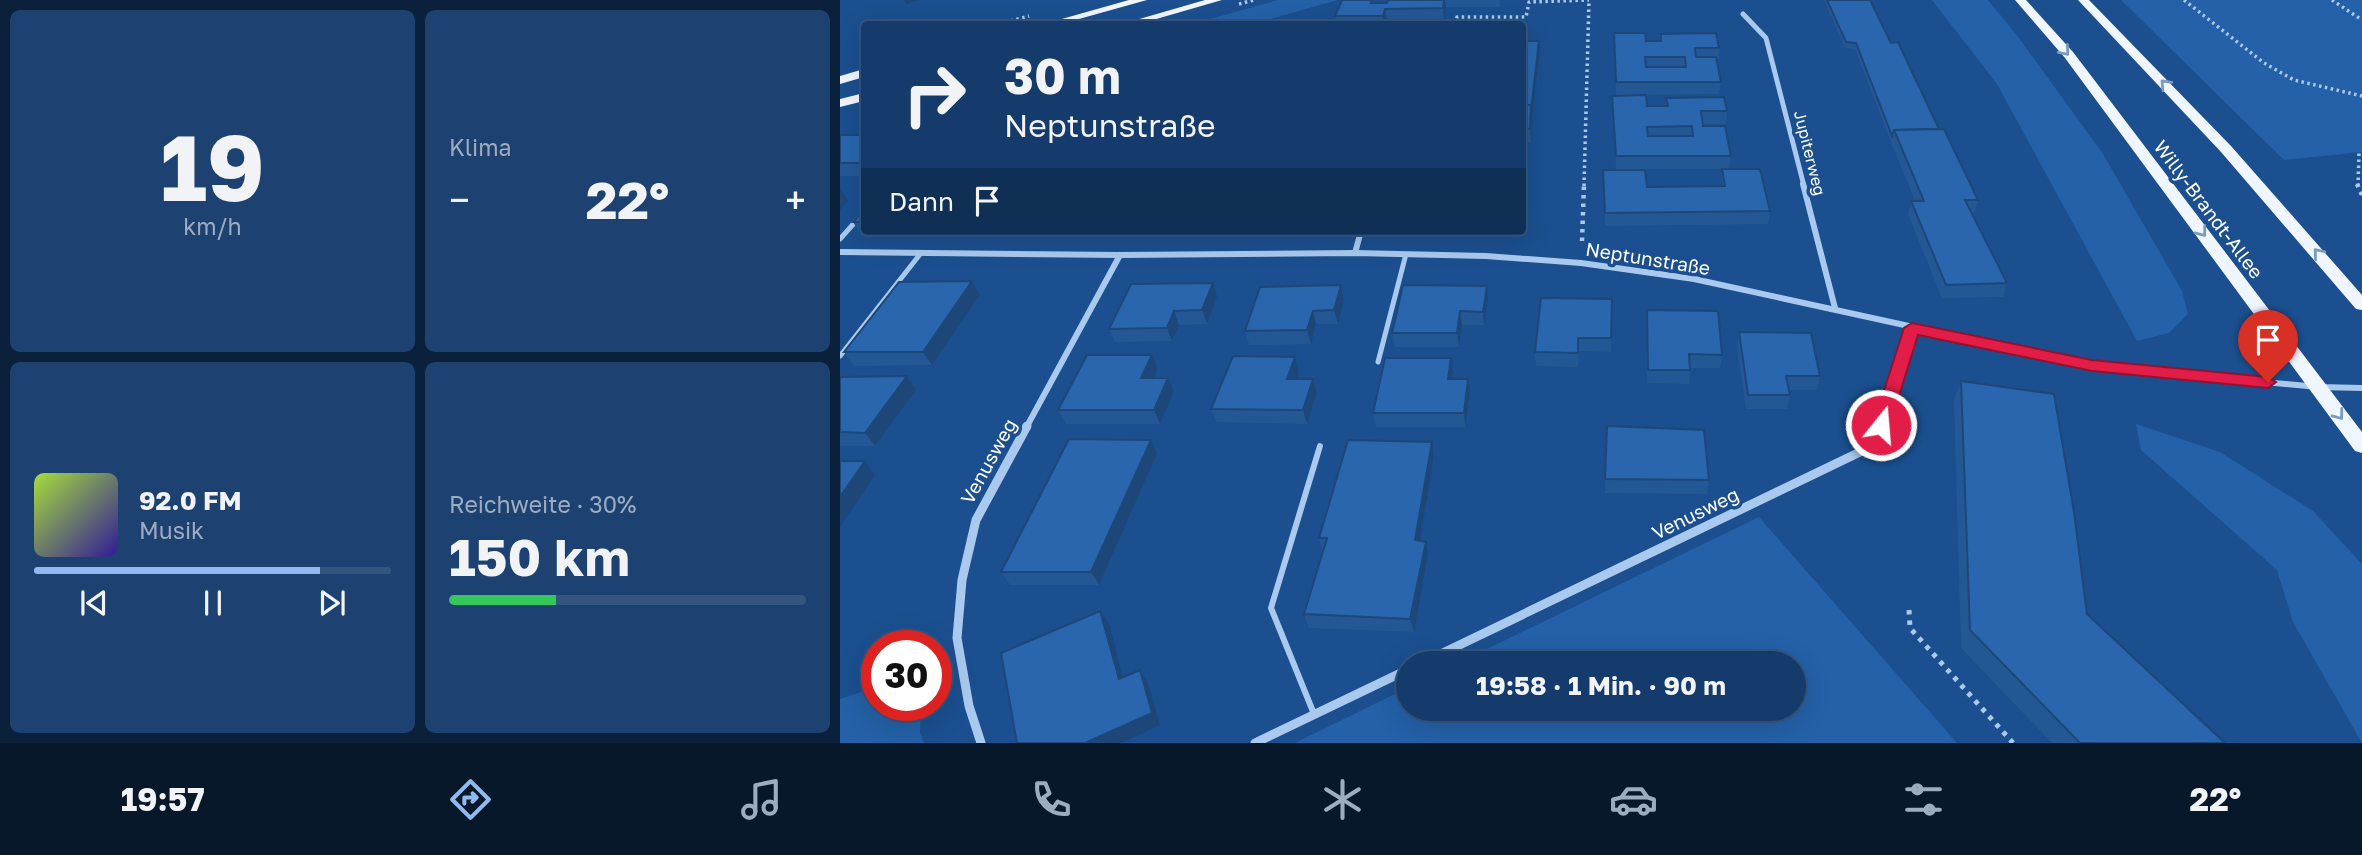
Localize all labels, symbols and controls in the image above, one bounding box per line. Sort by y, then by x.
one-way arrow [2057,43,2069,56]
text: 30 m [1004,46,1121,105]
icon: right [889,49,980,140]
one-way arrow [2161,79,2174,92]
text: Neptunstraße [1004,106,1216,144]
street label: Jupiterweg [1790,108,1830,198]
text: 19 [160,112,265,221]
text: Klima [449,133,512,161]
street label: Willy-Brandt-Allee [2149,135,2269,283]
text: 22° [586,168,669,230]
text: − [449,177,470,222]
text: + [785,177,806,222]
icon: arrive [968,182,1006,220]
text: Dann [889,186,954,217]
text: km/h [183,212,242,240]
one-way arrow [2194,225,2207,237]
street label: Neptunstraße [1584,237,1712,279]
one-way arrow [2314,248,2326,261]
pin [2238,310,2298,382]
icon: arrive [2249,321,2287,359]
position arrow [1844,388,1918,462]
one-way arrow [2330,407,2343,419]
street label: Venusweg [955,414,1021,508]
street label: Venusweg [1648,482,1742,544]
text: 92.0 FM [139,485,242,516]
text: Reichweite · 30% [449,490,636,518]
text: Musik [139,516,204,544]
text: 150 km [449,525,630,587]
icon: previous [75,584,113,622]
icon: pause [194,584,232,622]
icon: next [313,584,351,622]
speed limit sign: 30 [861,630,952,721]
text: 19:58 · 1 Min. · 90 m [1476,670,1726,701]
icon: directions [446,775,495,824]
icon: music [737,775,786,824]
icon: phone [1027,775,1076,824]
icon: climate [1318,775,1367,824]
icon: car [1609,775,1658,824]
icon: filters [1899,775,1948,824]
text: 19:57 [121,780,205,818]
text: 22° [2190,780,2241,818]

